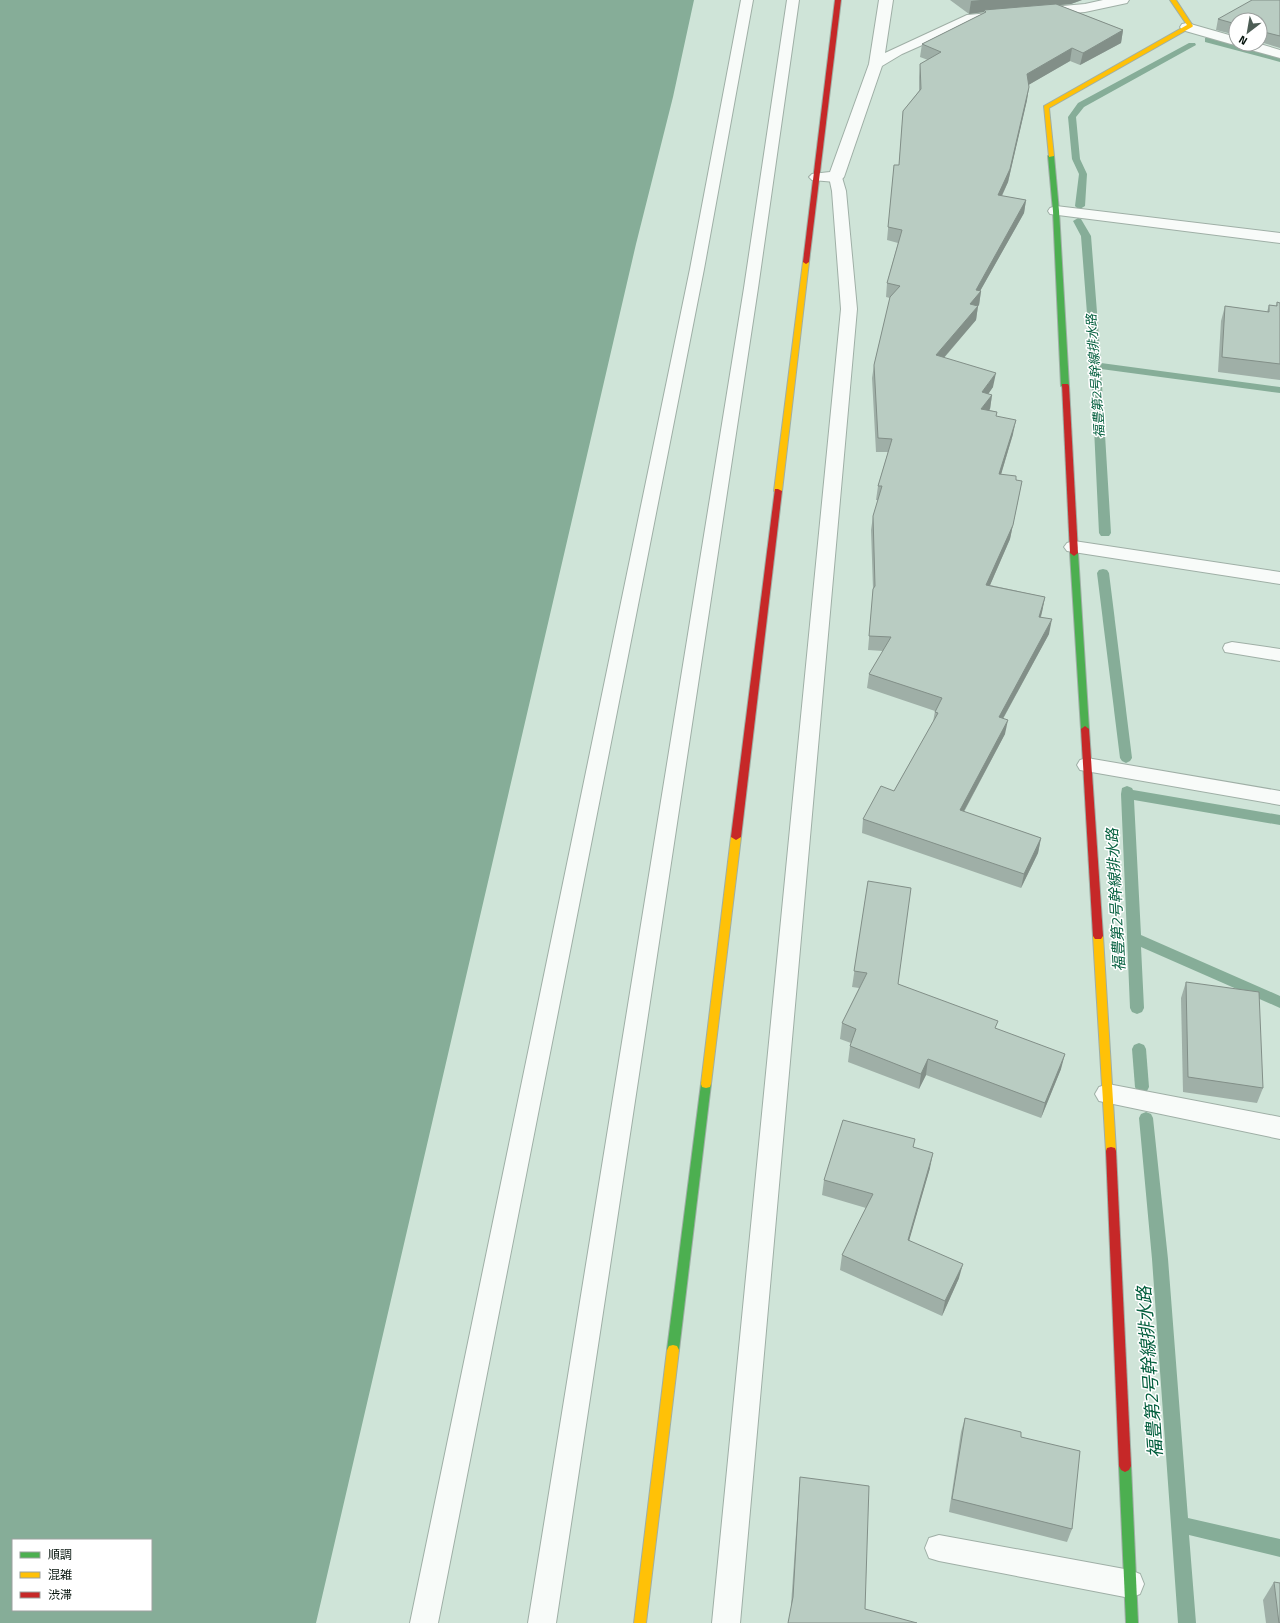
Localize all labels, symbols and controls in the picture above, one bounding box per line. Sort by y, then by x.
north arrow [1228,12,1268,52]
text: N [1235,32,1250,49]
water label: 福豊第2号幹線排水路 [1081,312,1109,439]
water label: 福豊第2号幹線排水路 [1100,826,1131,972]
water label: 福豊第2号幹線排水路 [1130,1283,1169,1459]
legend [12,1539,152,1611]
text: 順調 [48,1545,72,1564]
text: 混雑 [48,1565,72,1584]
text: 渋滞 [48,1585,72,1604]

